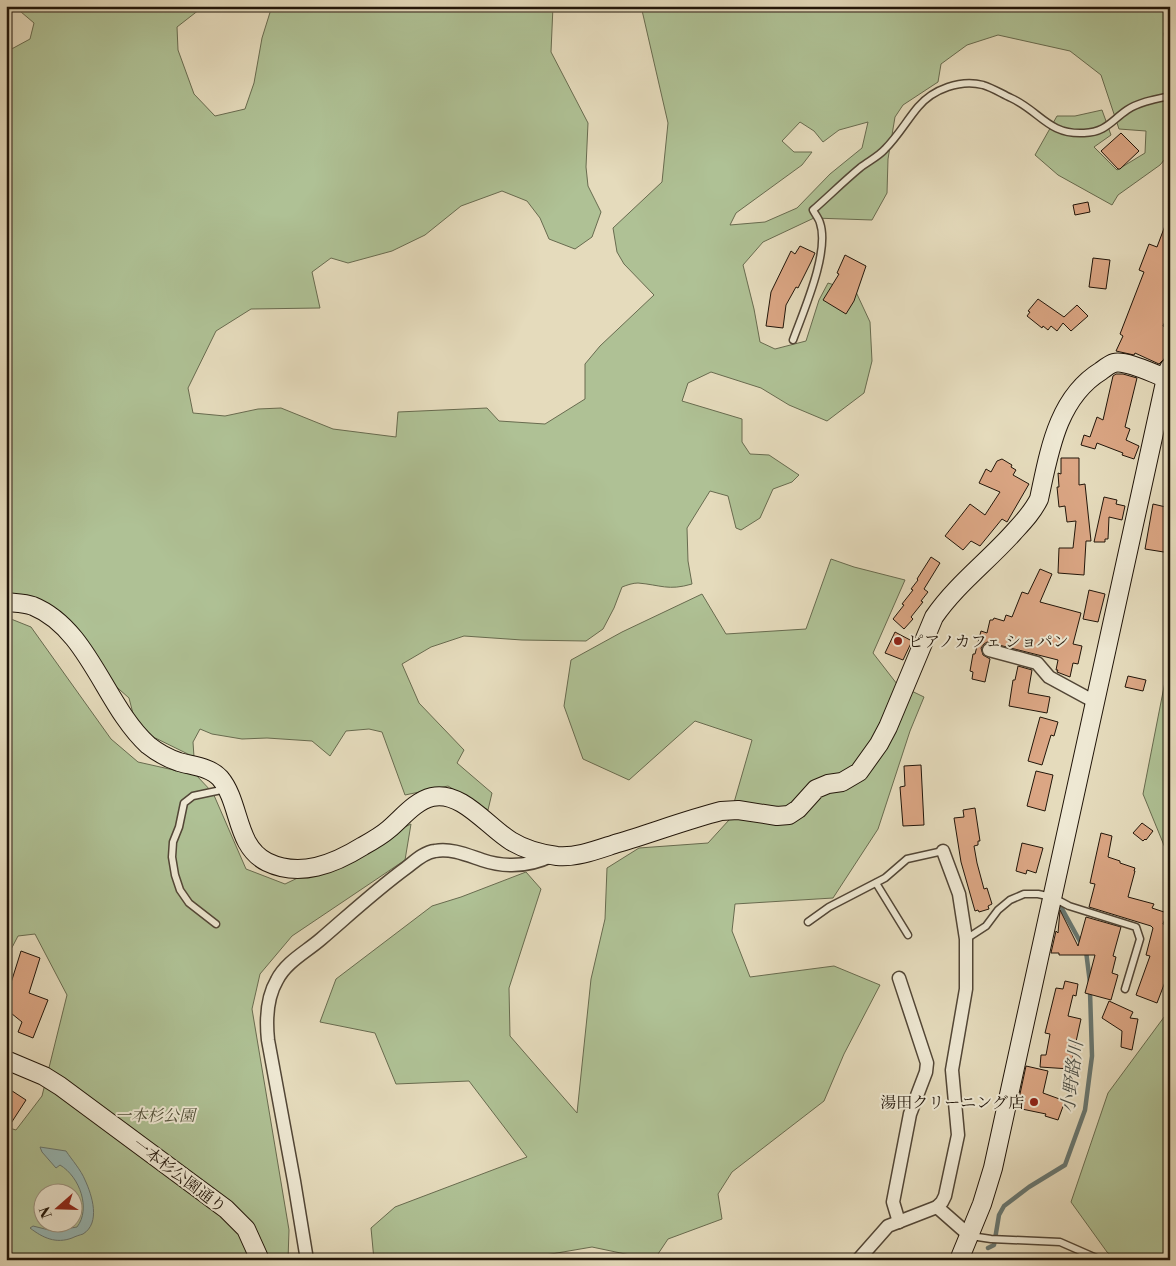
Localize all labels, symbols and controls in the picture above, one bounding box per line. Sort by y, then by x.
place label: ピアノカフェ ショパン [908,632,1069,652]
marker: ピアノカフェ ショパン [892,635,904,647]
water label: 小野路川 [1057,1038,1089,1114]
place label: 湯田クリーニング店 [880,1093,1024,1113]
marker: 湯田クリーニング店 [1028,1096,1040,1108]
park label: 一本杉公園 [115,1106,198,1126]
street label: 一本杉公園通り [129,1134,230,1217]
north arrow [32,1184,82,1234]
text: N [36,1204,57,1220]

